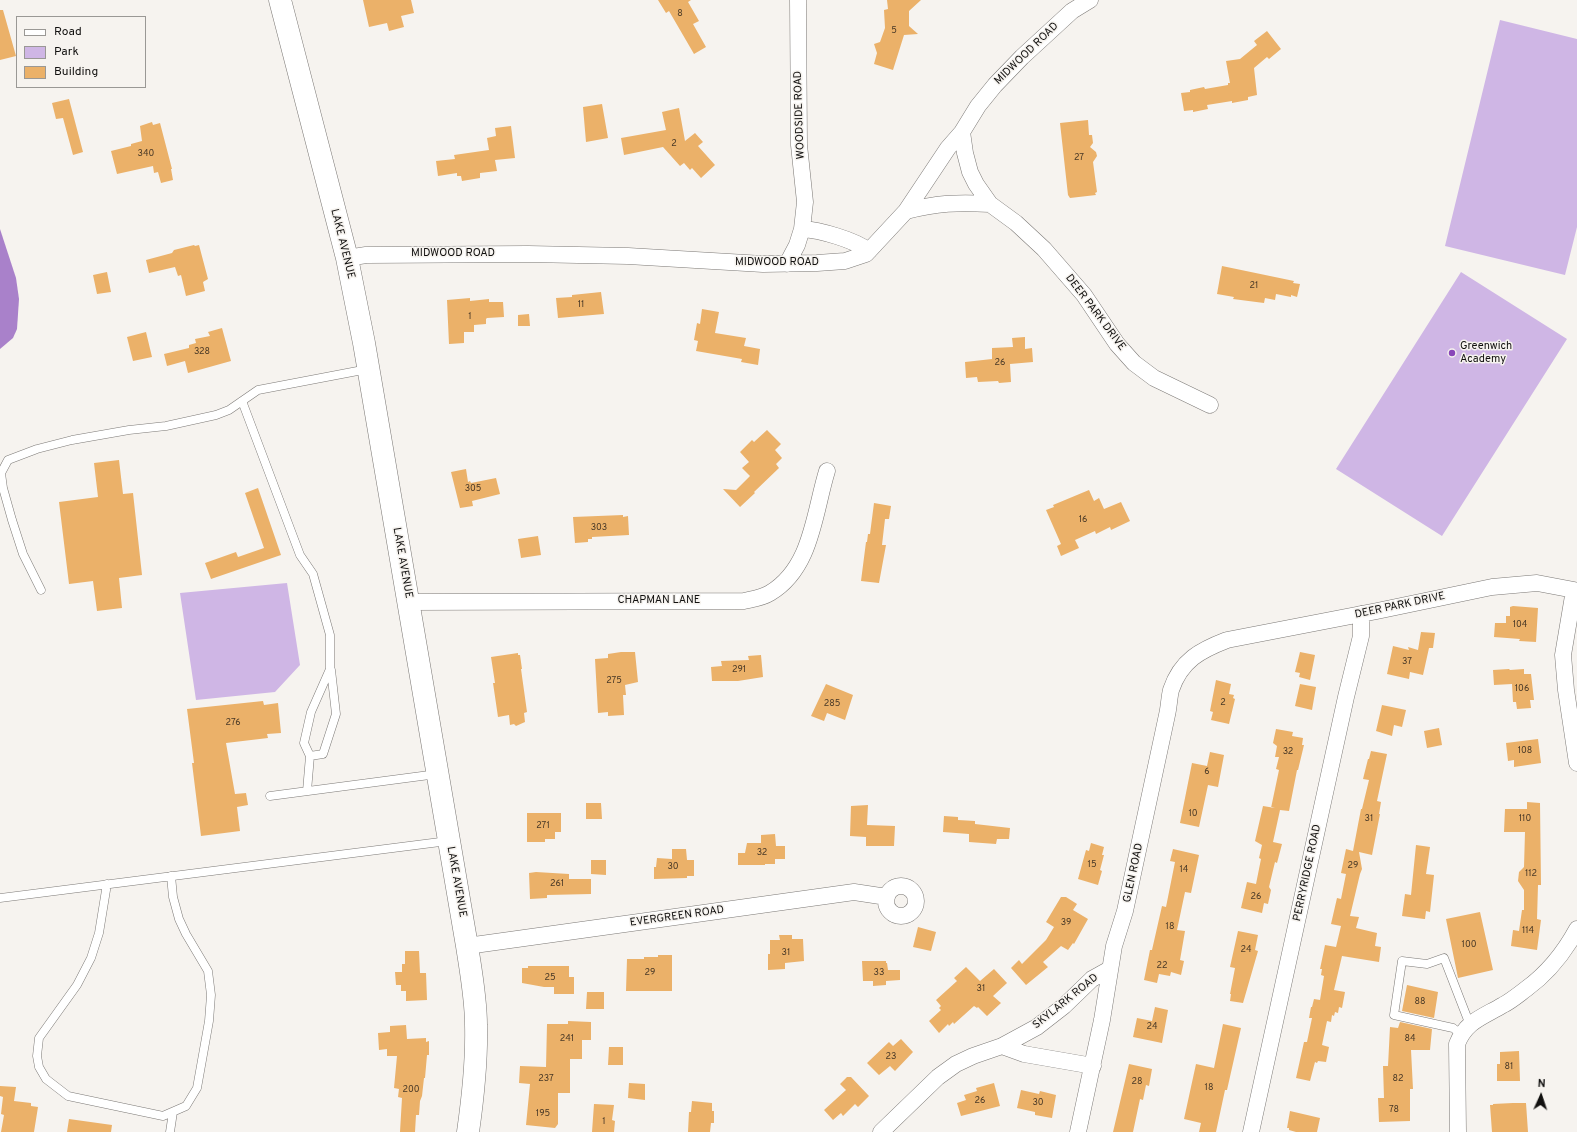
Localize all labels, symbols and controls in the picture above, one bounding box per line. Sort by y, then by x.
house number: 8 [677,9,683,19]
legend [16,16,146,88]
street label: MIDWOOD ROAD [992,20,1062,88]
text: Road [54,24,82,40]
house number: 5 [891,26,897,36]
text: Park [54,44,79,60]
text: Building [54,64,98,80]
street label: WOODSIDE ROAD [792,70,808,160]
house number: 2 [671,139,677,149]
house number: 340 [138,149,154,159]
house number: 27 [1074,153,1084,163]
street label: LAKE AVENUE [327,208,357,280]
street label: MIDWOOD ROAD [411,247,495,261]
street label: MIDWOOD ROAD [735,256,819,270]
street label: DEER PARK DRIVE [1062,272,1128,354]
house number: 21 [1250,281,1258,291]
house number: 11 [578,300,584,310]
house number: 1 [468,312,472,322]
place label: Greenwich Academy [1460,340,1512,366]
house number: 328 [194,347,210,357]
marker: Greenwich Academy [1447,348,1457,358]
house number: 26 [995,358,1005,368]
house number: 305 [465,484,481,494]
house number: 16 [1079,515,1087,525]
house number: 303 [591,523,607,533]
street label: LAKE AVENUE [389,526,415,600]
street label: DEER PARK DRIVE [1354,590,1446,622]
street label: CHAPMAN LANE [618,594,700,608]
house number: 104 [1513,620,1527,630]
house number: 37 [1402,657,1412,667]
house number: 291 [732,665,746,675]
house number: 275 [606,676,622,686]
house number: 106 [1515,684,1529,694]
house number: 2 [1220,698,1226,708]
house number: 285 [824,699,840,709]
house number: 276 [225,718,241,728]
house number: 108 [1518,746,1532,756]
house number: 32 [1283,747,1293,757]
house number: 6 [1204,767,1210,777]
house number: 10 [1188,809,1198,819]
house number: 31 [1365,814,1373,824]
house number: 110 [1519,814,1531,824]
house number: 271 [536,821,550,831]
street label: PERRYRIDGE ROAD [1291,823,1325,923]
street label: GLEN ROAD [1121,842,1147,904]
street label: LAKE AVENUE [443,845,469,919]
house number: 32 [757,848,767,858]
house number: 15 [1088,860,1096,870]
house number: 29 [1348,861,1358,871]
house number: 30 [667,862,679,872]
house number: 14 [1180,865,1188,875]
house number: 112 [1525,869,1537,879]
house number: 261 [550,879,564,889]
house number: 26 [1251,892,1261,902]
street label: EVERGREEN ROAD [629,904,725,930]
house number: 39 [1061,918,1071,928]
house number: 18 [1166,922,1174,932]
house number: 114 [1522,926,1534,936]
house number: 100 [1462,940,1476,950]
house number: 24 [1240,945,1252,955]
house number: 31 [782,948,790,958]
house number: 22 [1156,961,1168,971]
house number: 29 [645,968,655,978]
house number: 33 [874,968,884,978]
street label: SKYLARK ROAD [1031,972,1101,1032]
house number: 25 [544,973,556,983]
house number: 31 [977,984,985,994]
house number: 88 [1415,997,1425,1007]
house number: 24 [1146,1022,1158,1032]
house number: 241 [560,1034,574,1044]
house number: 84 [1404,1034,1416,1044]
house number: 23 [886,1052,896,1062]
house number: 81 [1505,1062,1513,1072]
house number: 237 [538,1074,554,1084]
house number: 82 [1393,1074,1403,1084]
north arrow [1521,1076,1561,1116]
house number: 28 [1131,1077,1143,1087]
text: N [1537,1077,1546,1091]
house number: 18 [1205,1083,1213,1093]
house number: 200 [403,1085,419,1095]
house number: 26 [975,1096,985,1106]
house number: 30 [1032,1098,1044,1108]
house number: 78 [1389,1105,1399,1115]
house number: 195 [536,1109,550,1119]
house number: 1 [602,1117,606,1127]

